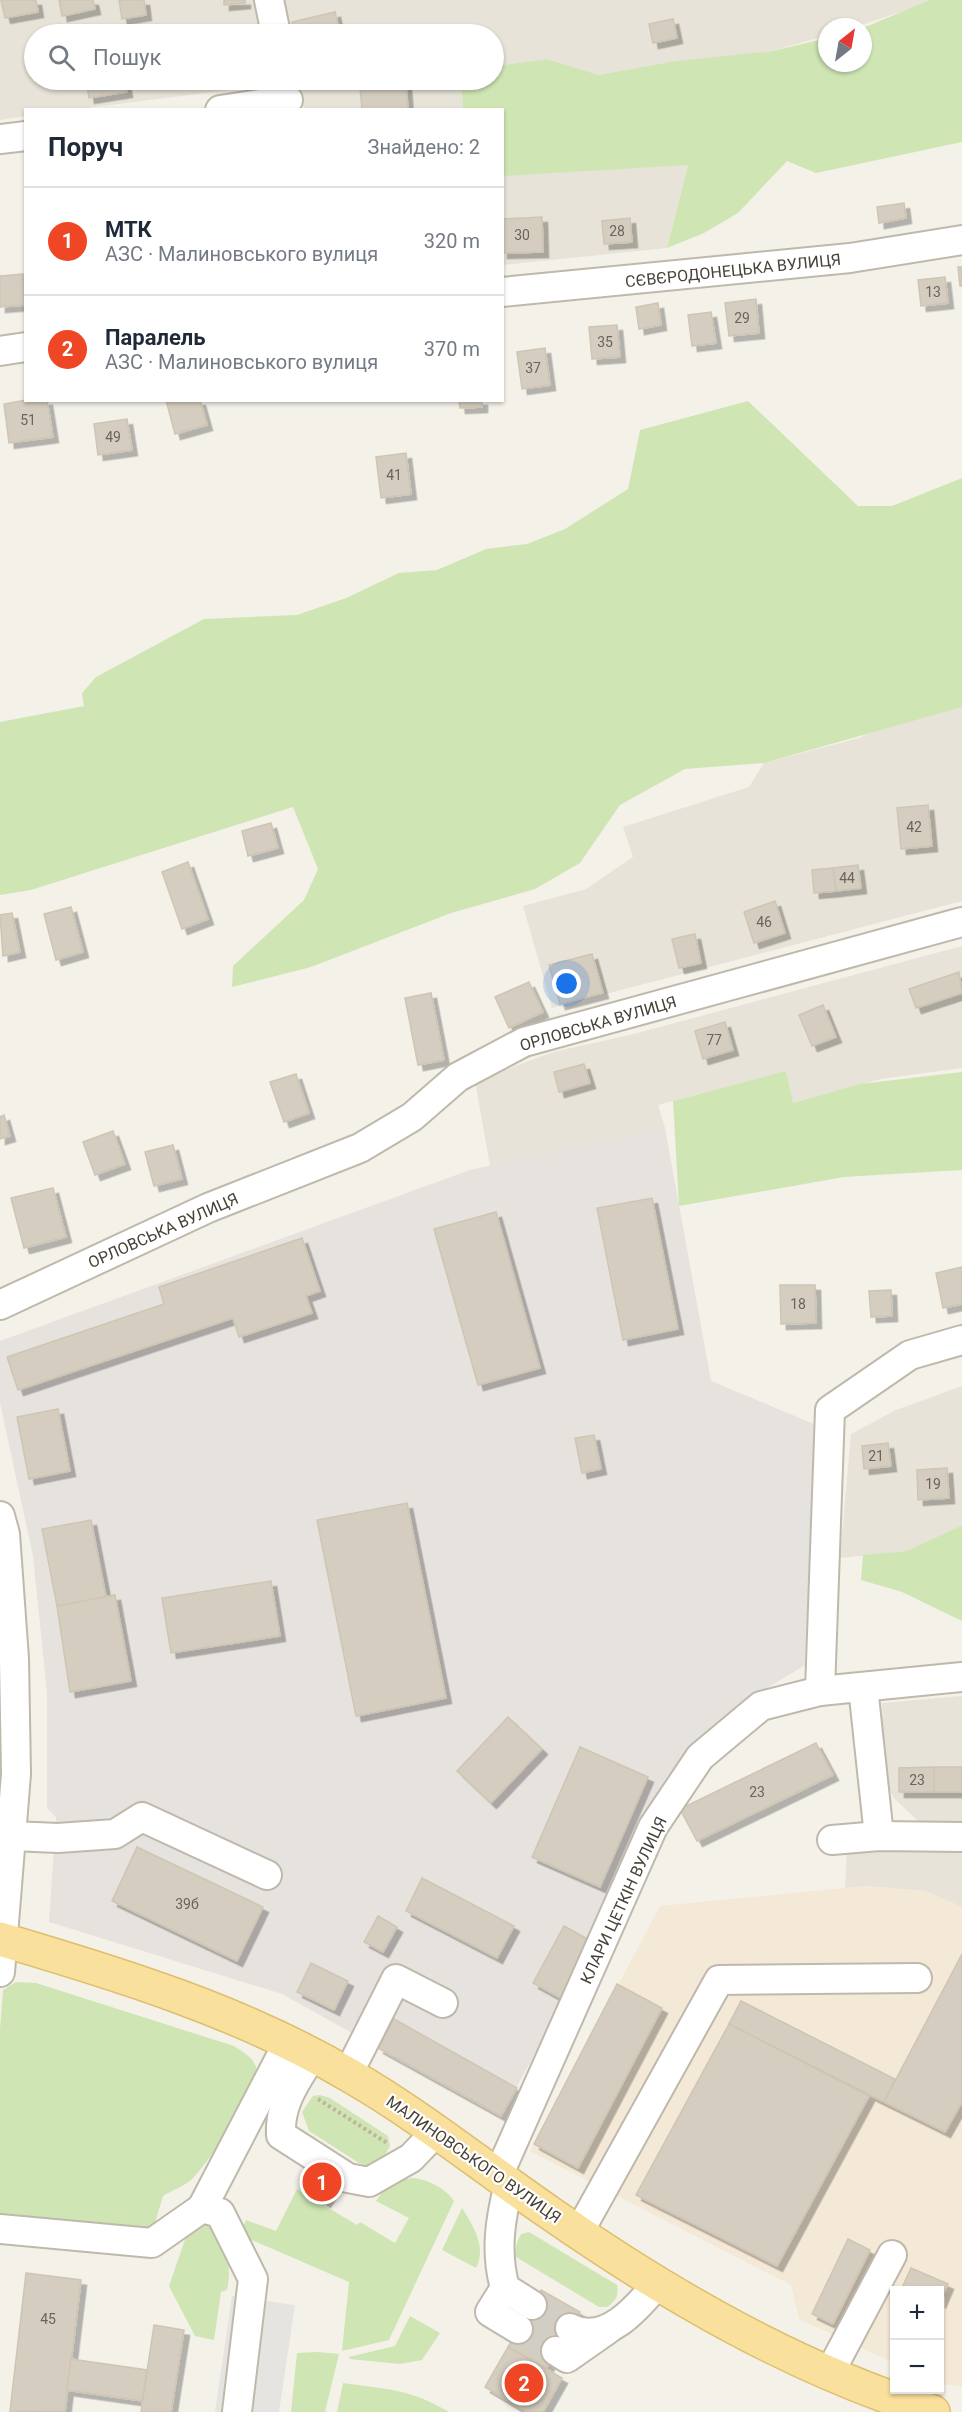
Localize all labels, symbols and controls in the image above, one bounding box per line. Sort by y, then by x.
north arrow [818,18,872,72]
search box [24,24,504,90]
icon: search [45,41,78,74]
text: Пошук [93,45,161,70]
text: Поруч [48,132,123,162]
text: Знайдено: 2 [368,135,480,159]
text: МТК [105,217,152,242]
house number: 28 [609,223,625,239]
house number: 30 [514,227,530,243]
text: 1 [62,229,73,253]
text: 320 m [424,229,480,253]
text: АЗС · Малиновського вулиця [105,242,378,266]
street label: СЄВЄРОДОНЕЦЬКА ВУЛИЦЯ [624,250,842,291]
house number: 13 [925,284,941,300]
house number: 29 [734,310,750,326]
text: Паралель [105,325,206,350]
house number: 35 [597,334,613,350]
text: 2 [62,337,73,361]
text: 370 m [424,337,480,361]
text: АЗС · Малиновського вулиця [105,350,378,374]
house number: 37 [525,360,541,376]
house number: 51 [20,412,36,428]
house number: 49 [105,429,121,445]
house number: 41 [386,467,402,483]
house number: 42 [906,819,922,835]
house number: 44 [839,870,855,886]
house number: 46 [756,914,772,930]
your location [552,969,581,998]
street label: ОРЛОВСЬКА ВУЛИЦЯ [518,992,679,1055]
house number: 77 [706,1032,722,1048]
street label: ОРЛОВСЬКА ВУЛИЦЯ [85,1189,241,1272]
house number: 18 [790,1296,806,1312]
house number: 21 [868,1448,884,1464]
house number: 19 [925,1476,941,1492]
house number: 23 [909,1772,925,1788]
house number: 23 [749,1784,765,1800]
street label: КЛАРИ ЦЕТКІН ВУЛИЦЯ [576,1814,671,1987]
house number: 39б [175,1896,199,1912]
street label: МАЛИНОВСЬКОГО ВУЛИЦЯ [383,2092,565,2227]
pin: 1 [302,2160,342,2204]
map controls [890,2286,944,2394]
button: + [890,2286,944,2340]
house number: 45 [40,2311,56,2327]
button: − [890,2340,944,2394]
pin: 2 [504,2360,544,2406]

